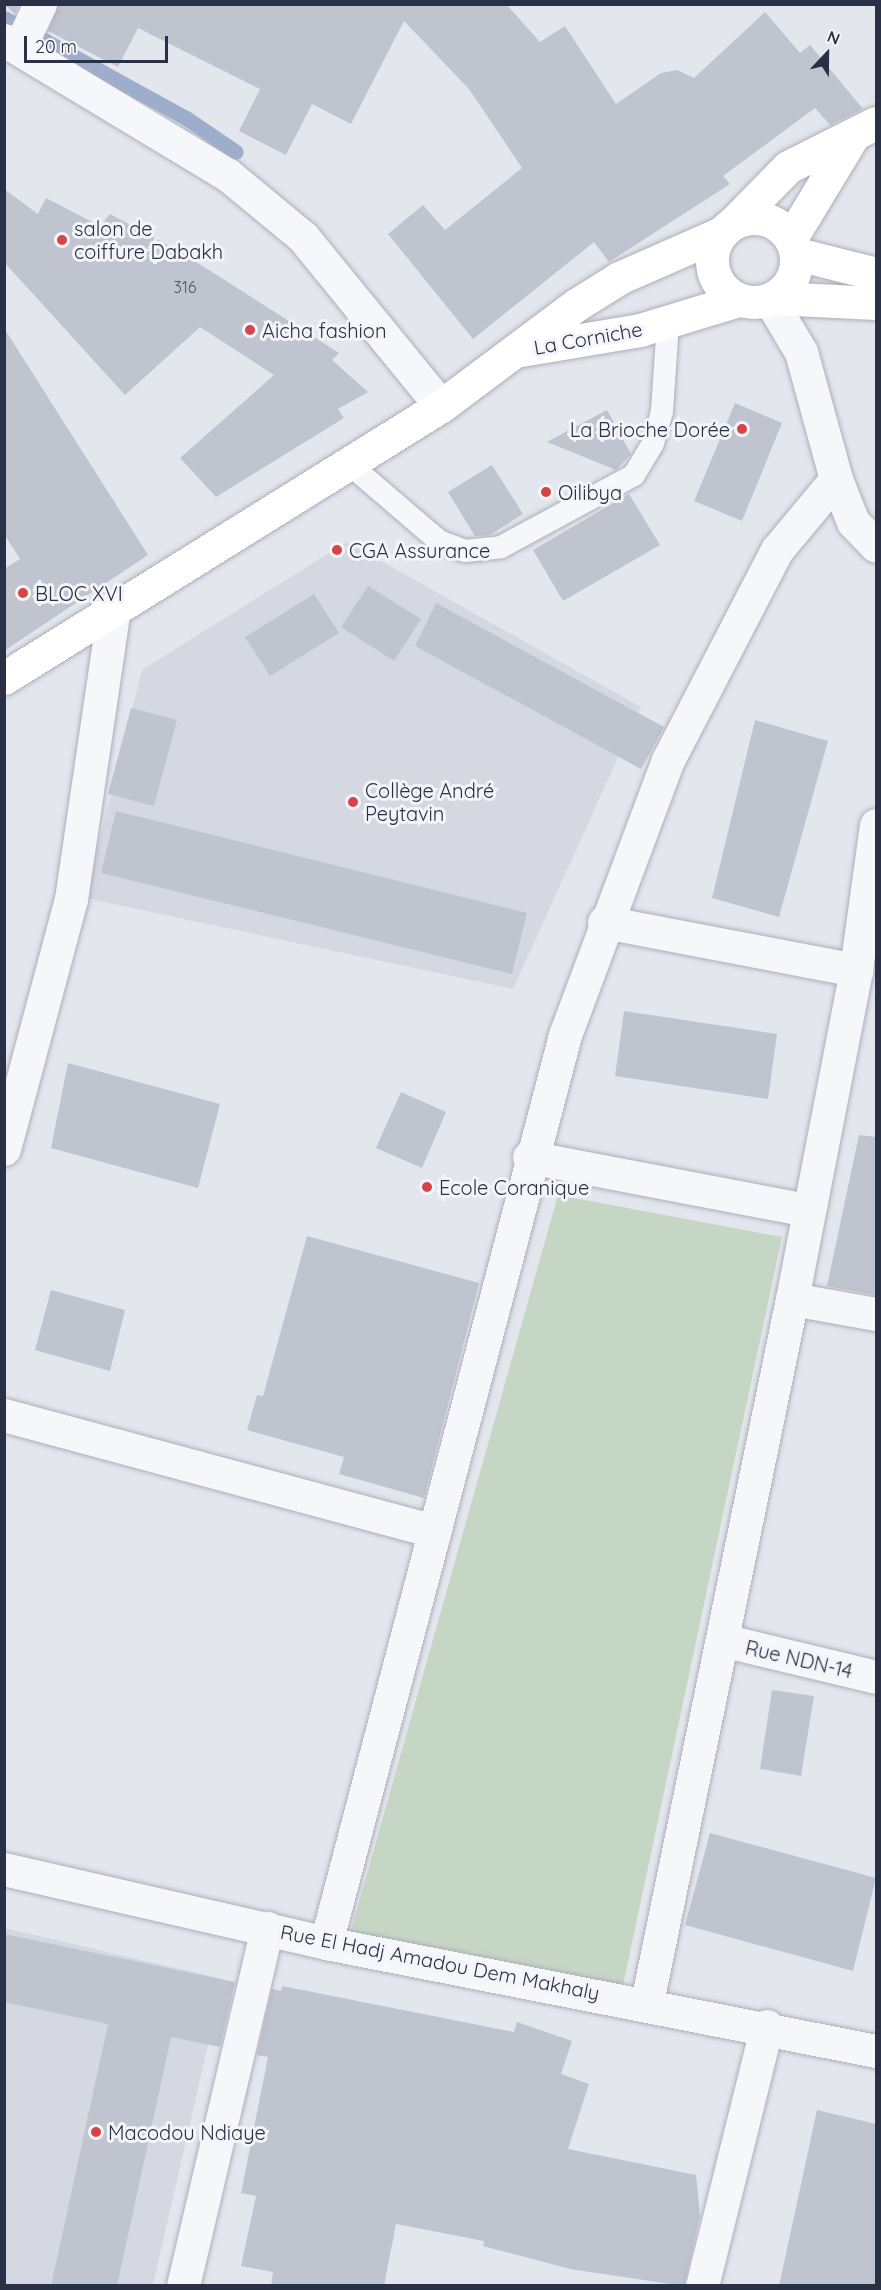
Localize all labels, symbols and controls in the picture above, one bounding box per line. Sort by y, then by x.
scale bar [27,24,171,62]
north arrow [797,24,857,84]
text: N [825,26,843,49]
text: 20 m [35,35,77,58]
place label: salon de coiffure Dabakh [74,216,223,263]
marker: salon de coiffure Dabakh [55,233,69,247]
house number: 316 [174,277,196,297]
street label: La Corniche [532,317,644,359]
place label: Aicha fashion [262,318,386,342]
marker: Aicha fashion [243,323,257,337]
place label: La Brioche Dorée [570,417,730,441]
marker: La Brioche Dorée [735,422,749,436]
place label: Oilibya [558,480,622,504]
marker: Oilibya [539,485,553,499]
place label: CGA Assurance [349,538,490,562]
marker: CGA Assurance [330,543,344,557]
place label: BLOC XVI [35,581,123,605]
marker: BLOC XVI [16,586,30,600]
place label: Collège André Peytavin [365,778,494,825]
marker: Collège André Peytavin [346,795,360,809]
place label: Ecole Coranique [439,1175,589,1199]
marker: Ecole Coranique [420,1180,434,1194]
street label: Rue NDN-14 [743,1635,855,1683]
street label: Rue El Hadj Amadou Dem Makhaly [278,1919,602,2005]
place label: Macodou Ndiaye [108,2120,266,2144]
marker: Macodou Ndiaye [89,2125,103,2139]

